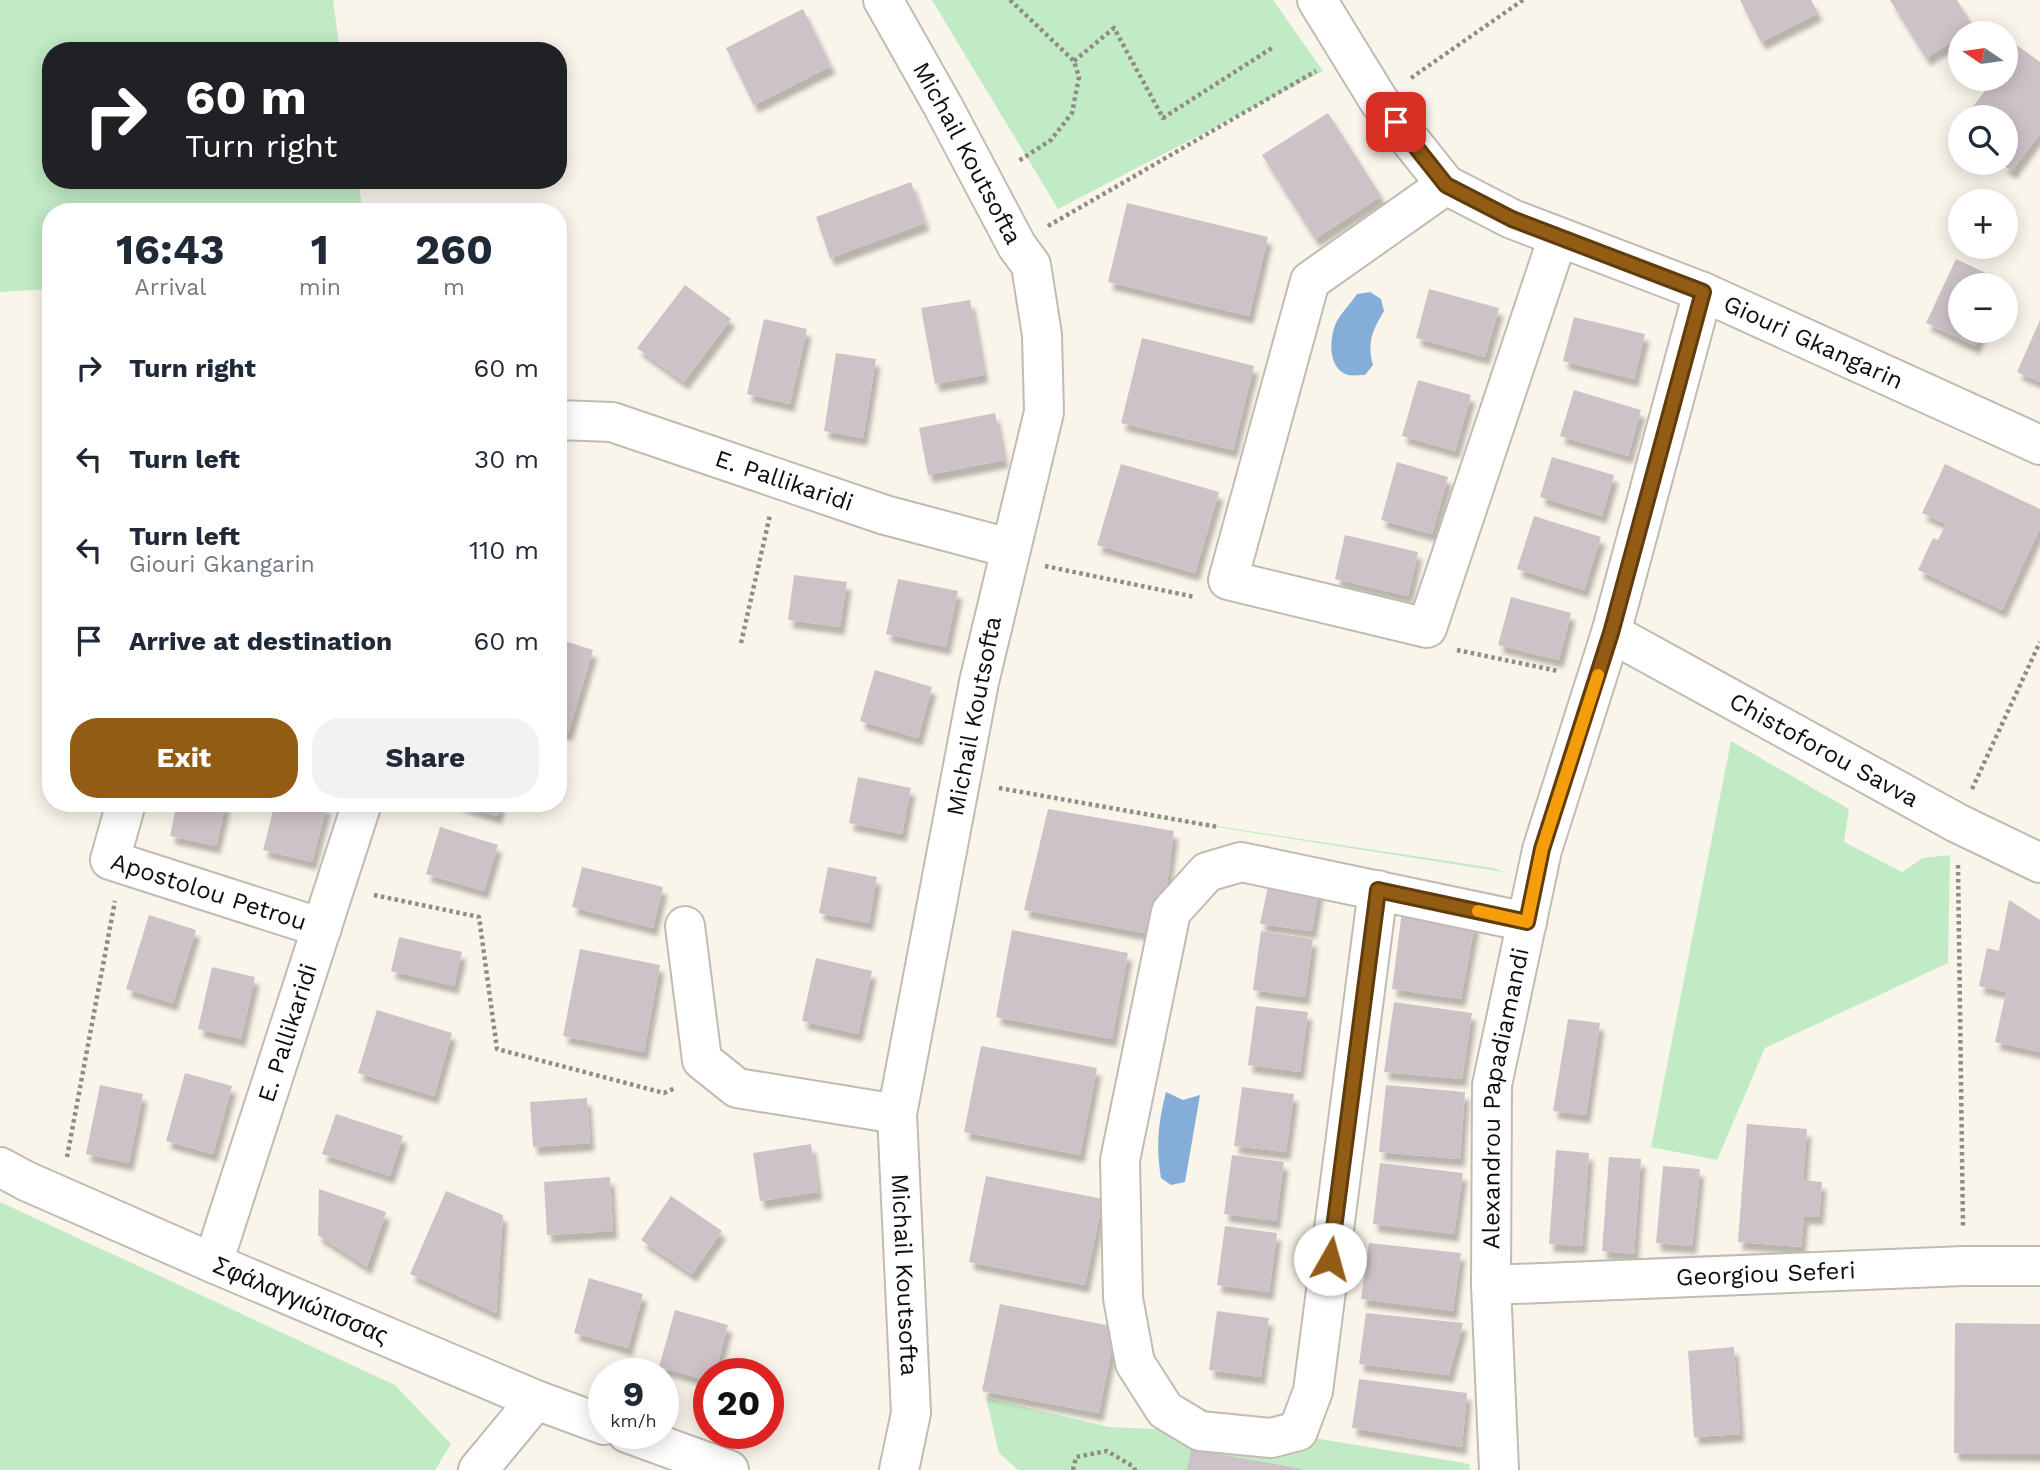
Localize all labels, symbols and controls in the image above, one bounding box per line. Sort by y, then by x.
north arrow [1948,21,2018,91]
map controls [1948,21,2018,343]
street label: Michail Koutsofta [907,57,1028,249]
text: 60 m [185,68,307,126]
icon: right [70,70,161,161]
pin [1366,92,1426,152]
icon: arrive [1377,103,1415,141]
button: search [1948,105,2018,175]
text: Turn right [185,127,337,165]
button: + [1948,189,2018,259]
text: 16:43 [116,225,225,274]
text: 1 [311,225,329,274]
text: 260 [415,225,493,274]
button: − [1948,273,2018,343]
text: Arrival [134,274,206,301]
text: min [299,274,341,301]
text: m [443,274,465,301]
street label: Giouri Gkangarin [1719,289,1908,395]
icon: right [70,349,108,387]
text: Turn right [129,353,256,383]
text: 60 m [473,353,539,383]
icon: left [70,440,108,478]
text: Turn left [129,444,240,474]
text: 30 m [474,444,539,474]
street label: E. Pallikaridi [712,444,857,517]
text: Turn left [129,521,240,551]
icon: left [70,531,108,569]
text: 110 m [469,535,539,565]
text: Giouri Gkangarin [129,551,315,578]
street label: Michail Koutsofta [941,614,1007,818]
icon: arrive [70,622,108,660]
text: Arrive at destination [129,626,392,656]
text: 60 m [473,626,539,656]
street label: Chistoforou Savva [1725,687,1923,813]
button: Exit [70,718,298,798]
button: Share [312,718,539,798]
street label: Apostolou Petrou [108,847,310,936]
street label: Alexandrou Papadiamandi [1477,945,1535,1249]
street label: E. Pallikaridi [252,960,323,1106]
street label: Michail Koutsofta [886,1173,923,1377]
position arrow [1293,1222,1367,1296]
street label: Σφάλαγγιώτισσας [209,1251,392,1350]
street label: Georgiou Seferi [1675,1256,1856,1292]
speed limit sign: 20 [693,1358,784,1449]
text: 9 [623,1373,644,1415]
text: km/h [610,1410,657,1431]

